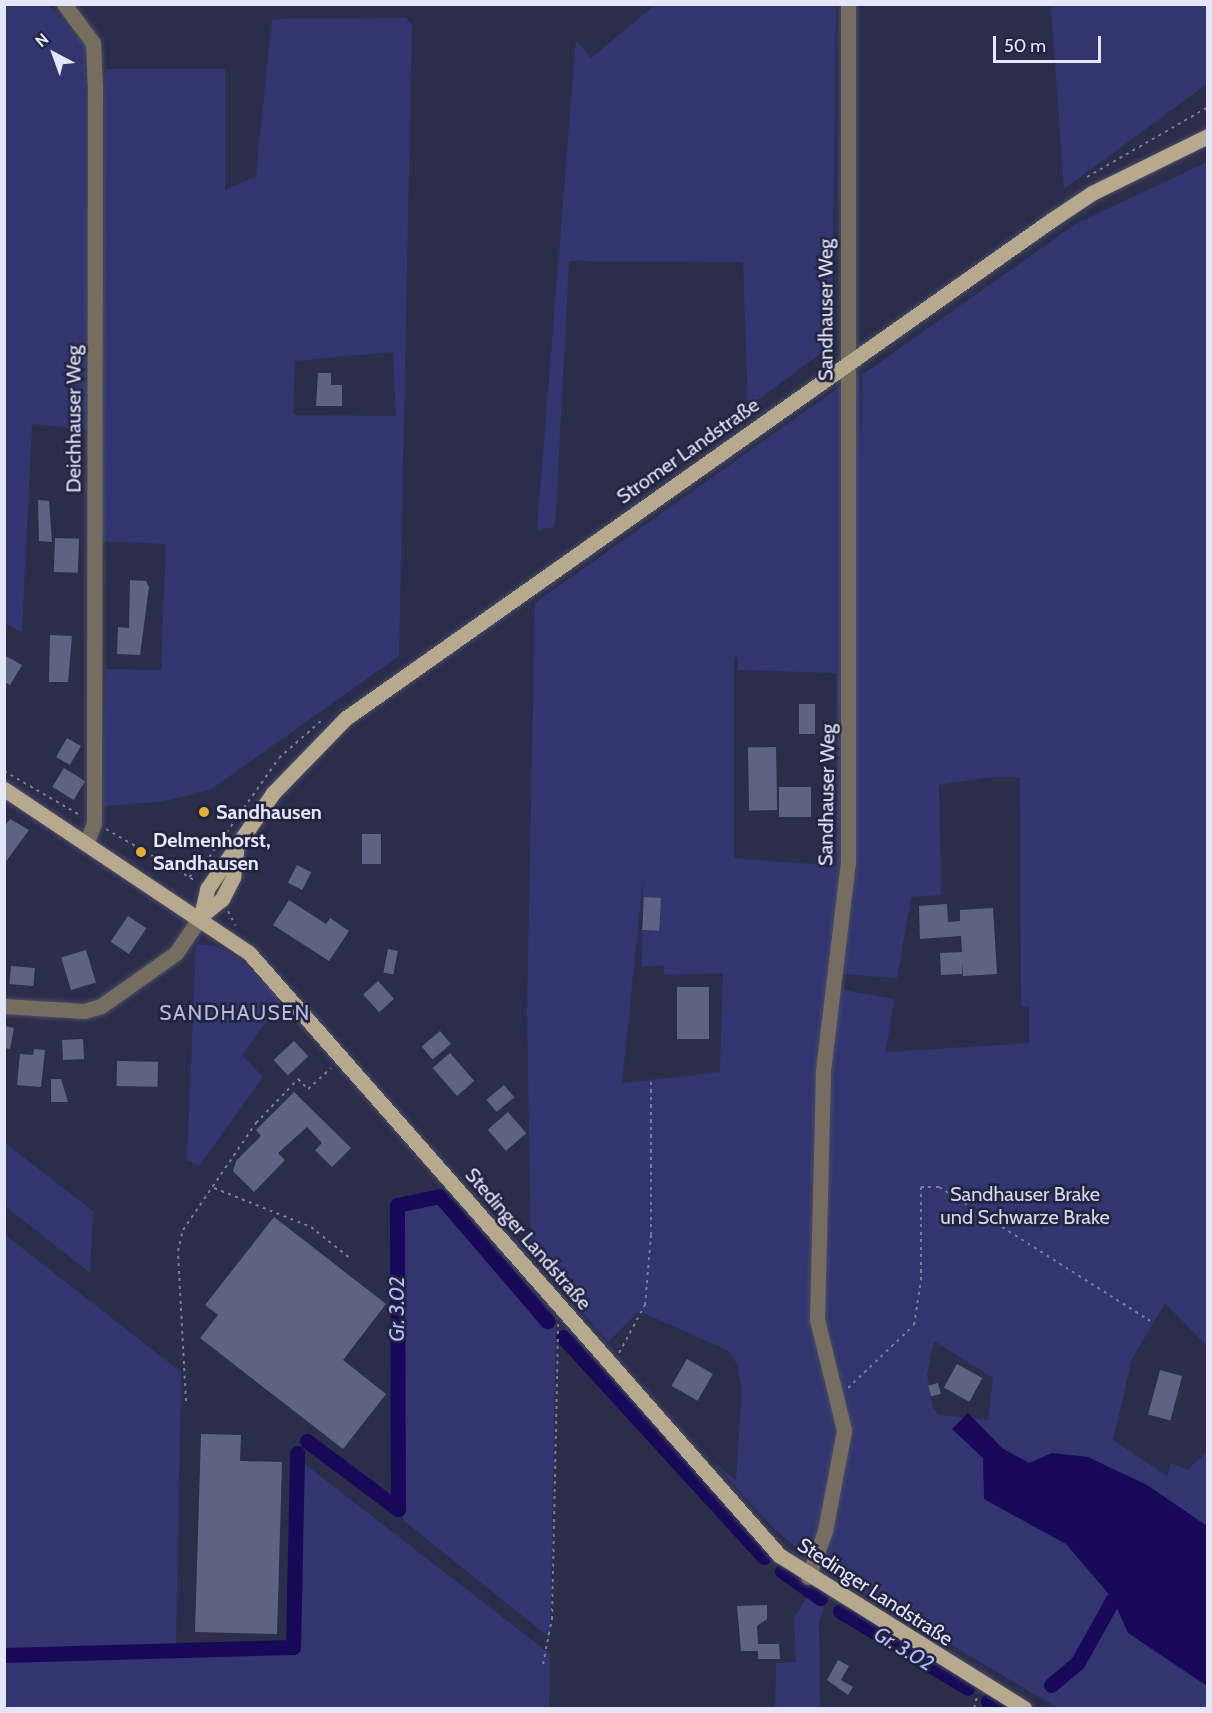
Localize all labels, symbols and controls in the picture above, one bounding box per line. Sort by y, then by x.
north arrow [24,24,84,84]
scale bar [996,24,1104,62]
text: N [31,29,52,51]
text: 50 m [1004,35,1046,57]
street label: Sandhauser Weg [814,239,838,381]
street label: Deichhauser Weg [62,345,86,493]
street label: Stromer Landstraße [612,393,764,509]
street label: Sandhauser Weg [814,724,840,866]
place label: Sandhausen [216,800,322,824]
marker: Sandhausen [197,805,211,819]
place label: Delmenhorst, Sandhausen [153,828,271,875]
marker: Delmenhorst, Sandhausen [134,845,148,859]
district label: SANDHAUSEN [159,1000,311,1026]
street label: Stedinger Landstraße [460,1163,596,1315]
park label: Sandhauser Brake und Schwarze Brake [940,1182,1110,1229]
water label: Gr. 3.02 [384,1276,410,1342]
street label: Stedinger Landstraße [793,1533,957,1651]
water label: Gr. 3.02 [869,1621,939,1677]

